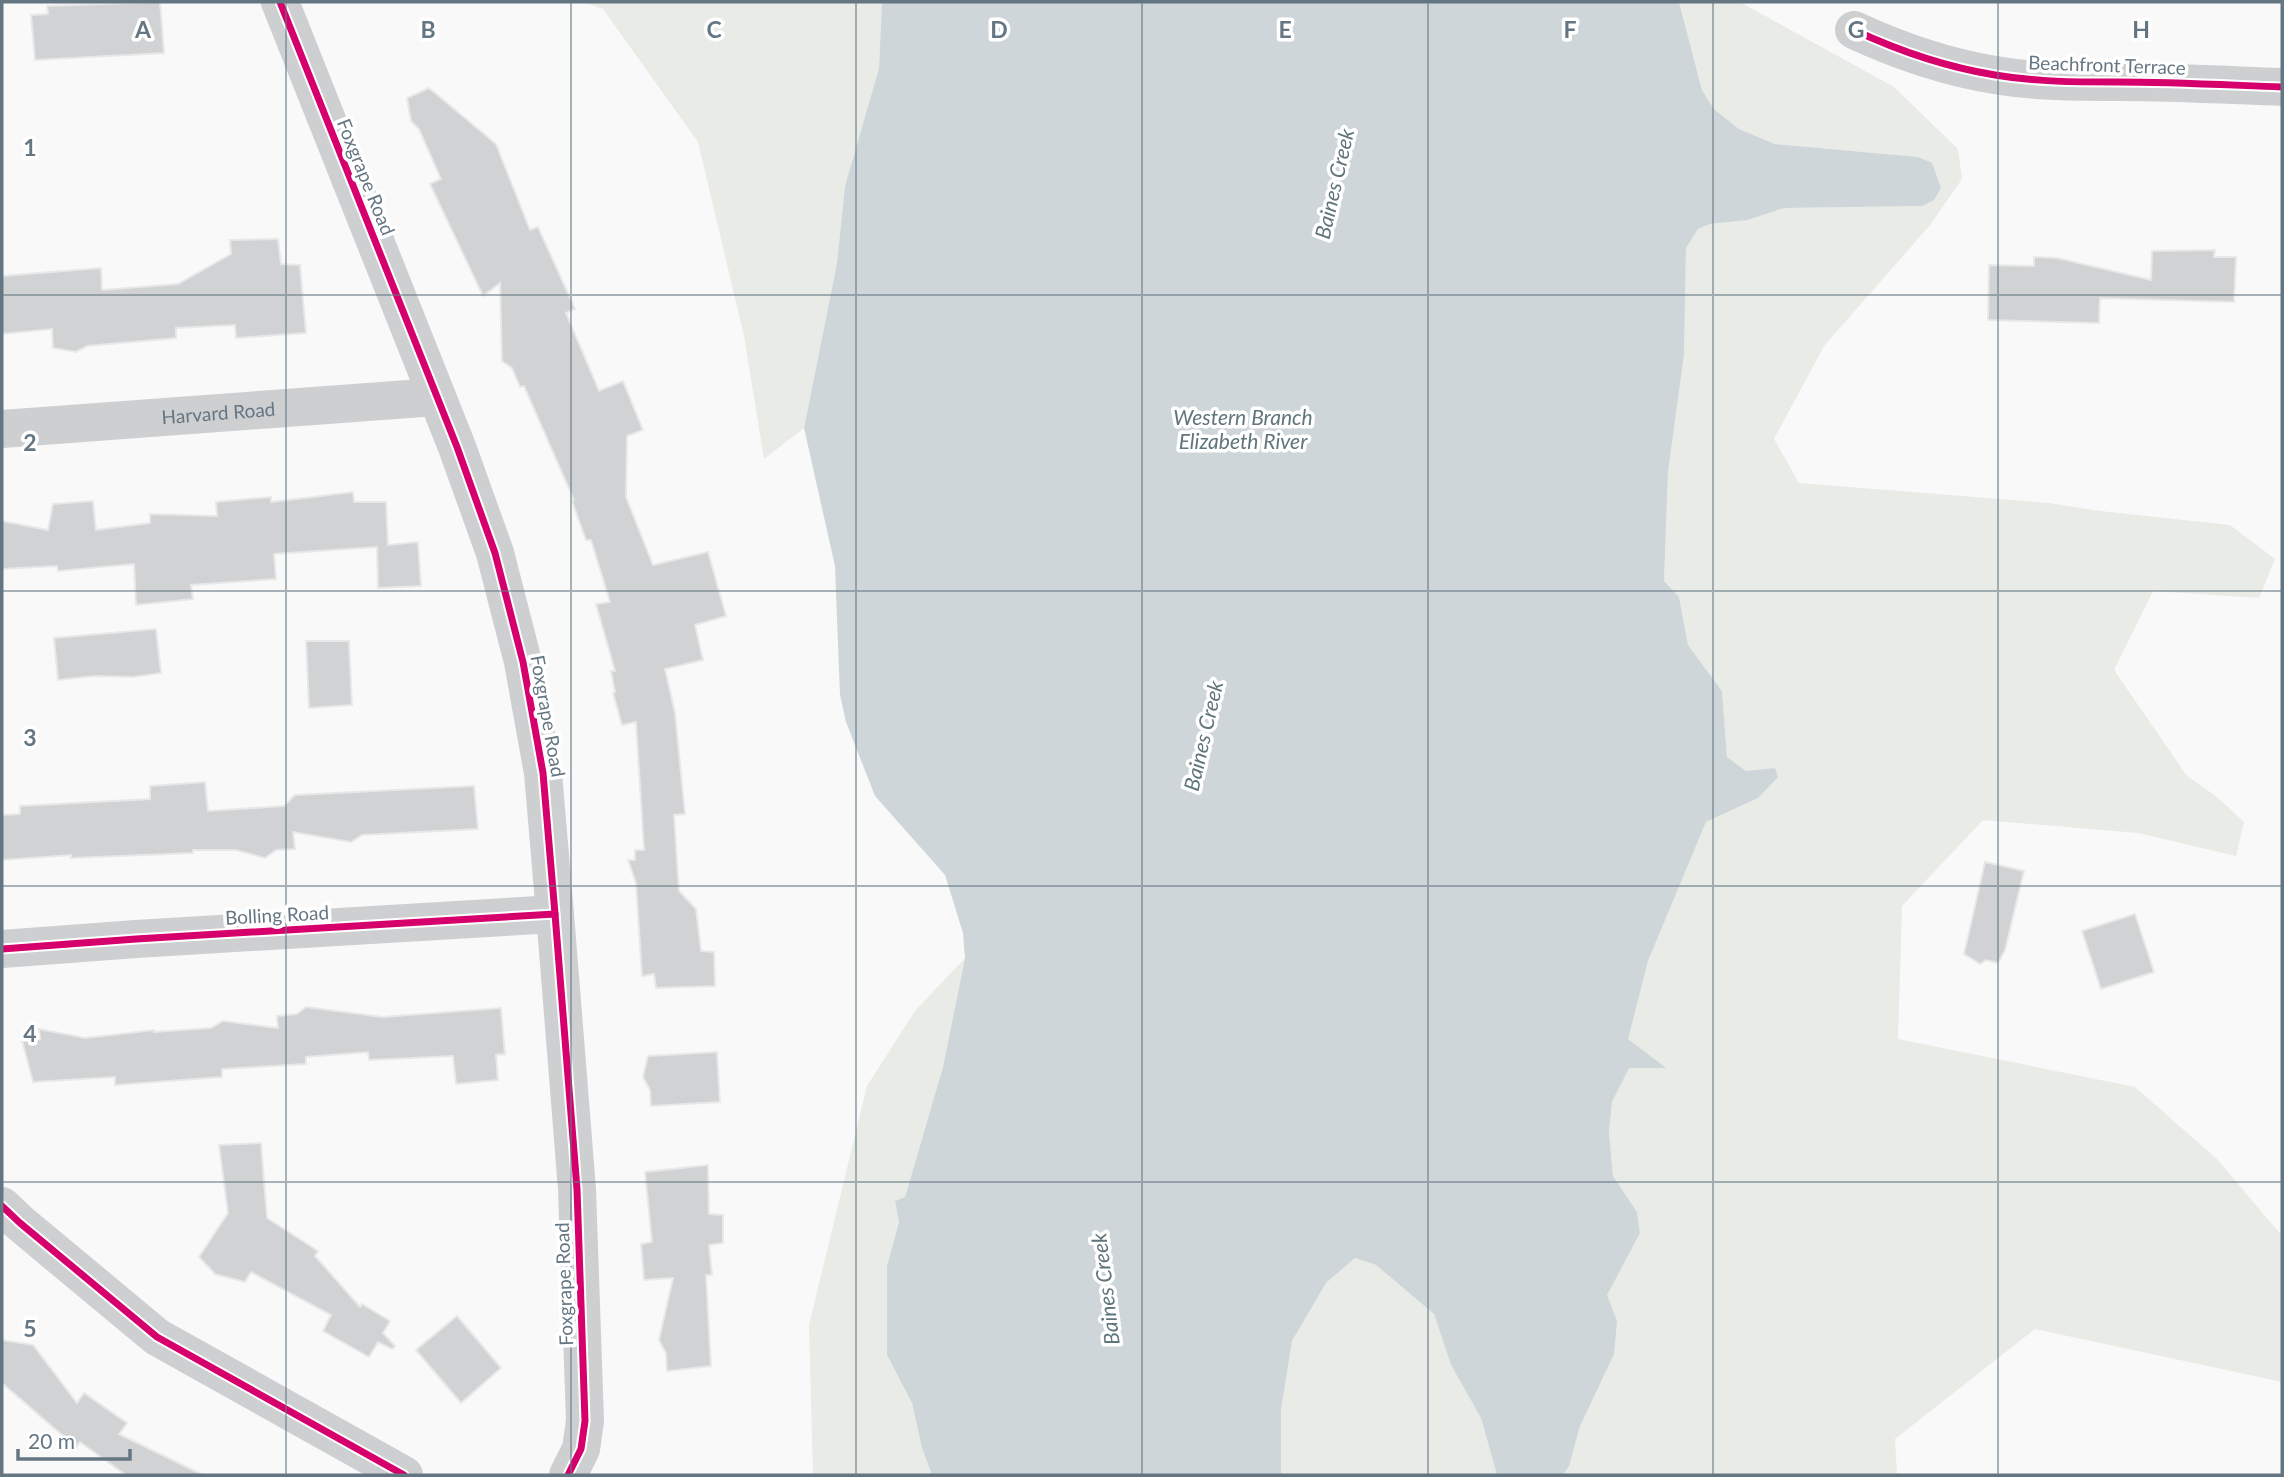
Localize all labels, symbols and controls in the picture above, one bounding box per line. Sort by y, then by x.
text: A [134,15,152,43]
text: B [420,15,436,43]
text: C [706,15,722,43]
text: D [990,15,1008,43]
text: E [1278,15,1292,43]
text: F [1563,15,1577,43]
text: G [1848,15,1864,43]
text: H [2132,15,2150,43]
street label: Beachfront Terrace [2028,50,2186,79]
street label: Foxgrape Road [333,115,400,238]
water label: Baines Creek [1309,125,1359,241]
text: 1 [23,133,37,161]
street label: Harvard Road [161,397,276,428]
water label: Western Branch Elizabeth River [1173,404,1313,453]
text: 2 [23,428,37,456]
street label: Foxgrape Road [526,653,571,779]
water label: Baines Creek [1178,677,1228,793]
text: 3 [23,723,37,751]
street label: Bolling Road [224,900,329,929]
text: 4 [23,1019,37,1047]
street label: Foxgrape Road [550,1222,577,1346]
water label: Baines Creek [1085,1231,1124,1346]
text: 5 [23,1314,37,1342]
scale bar [18,1418,130,1462]
text: 20 m [28,1428,75,1453]

